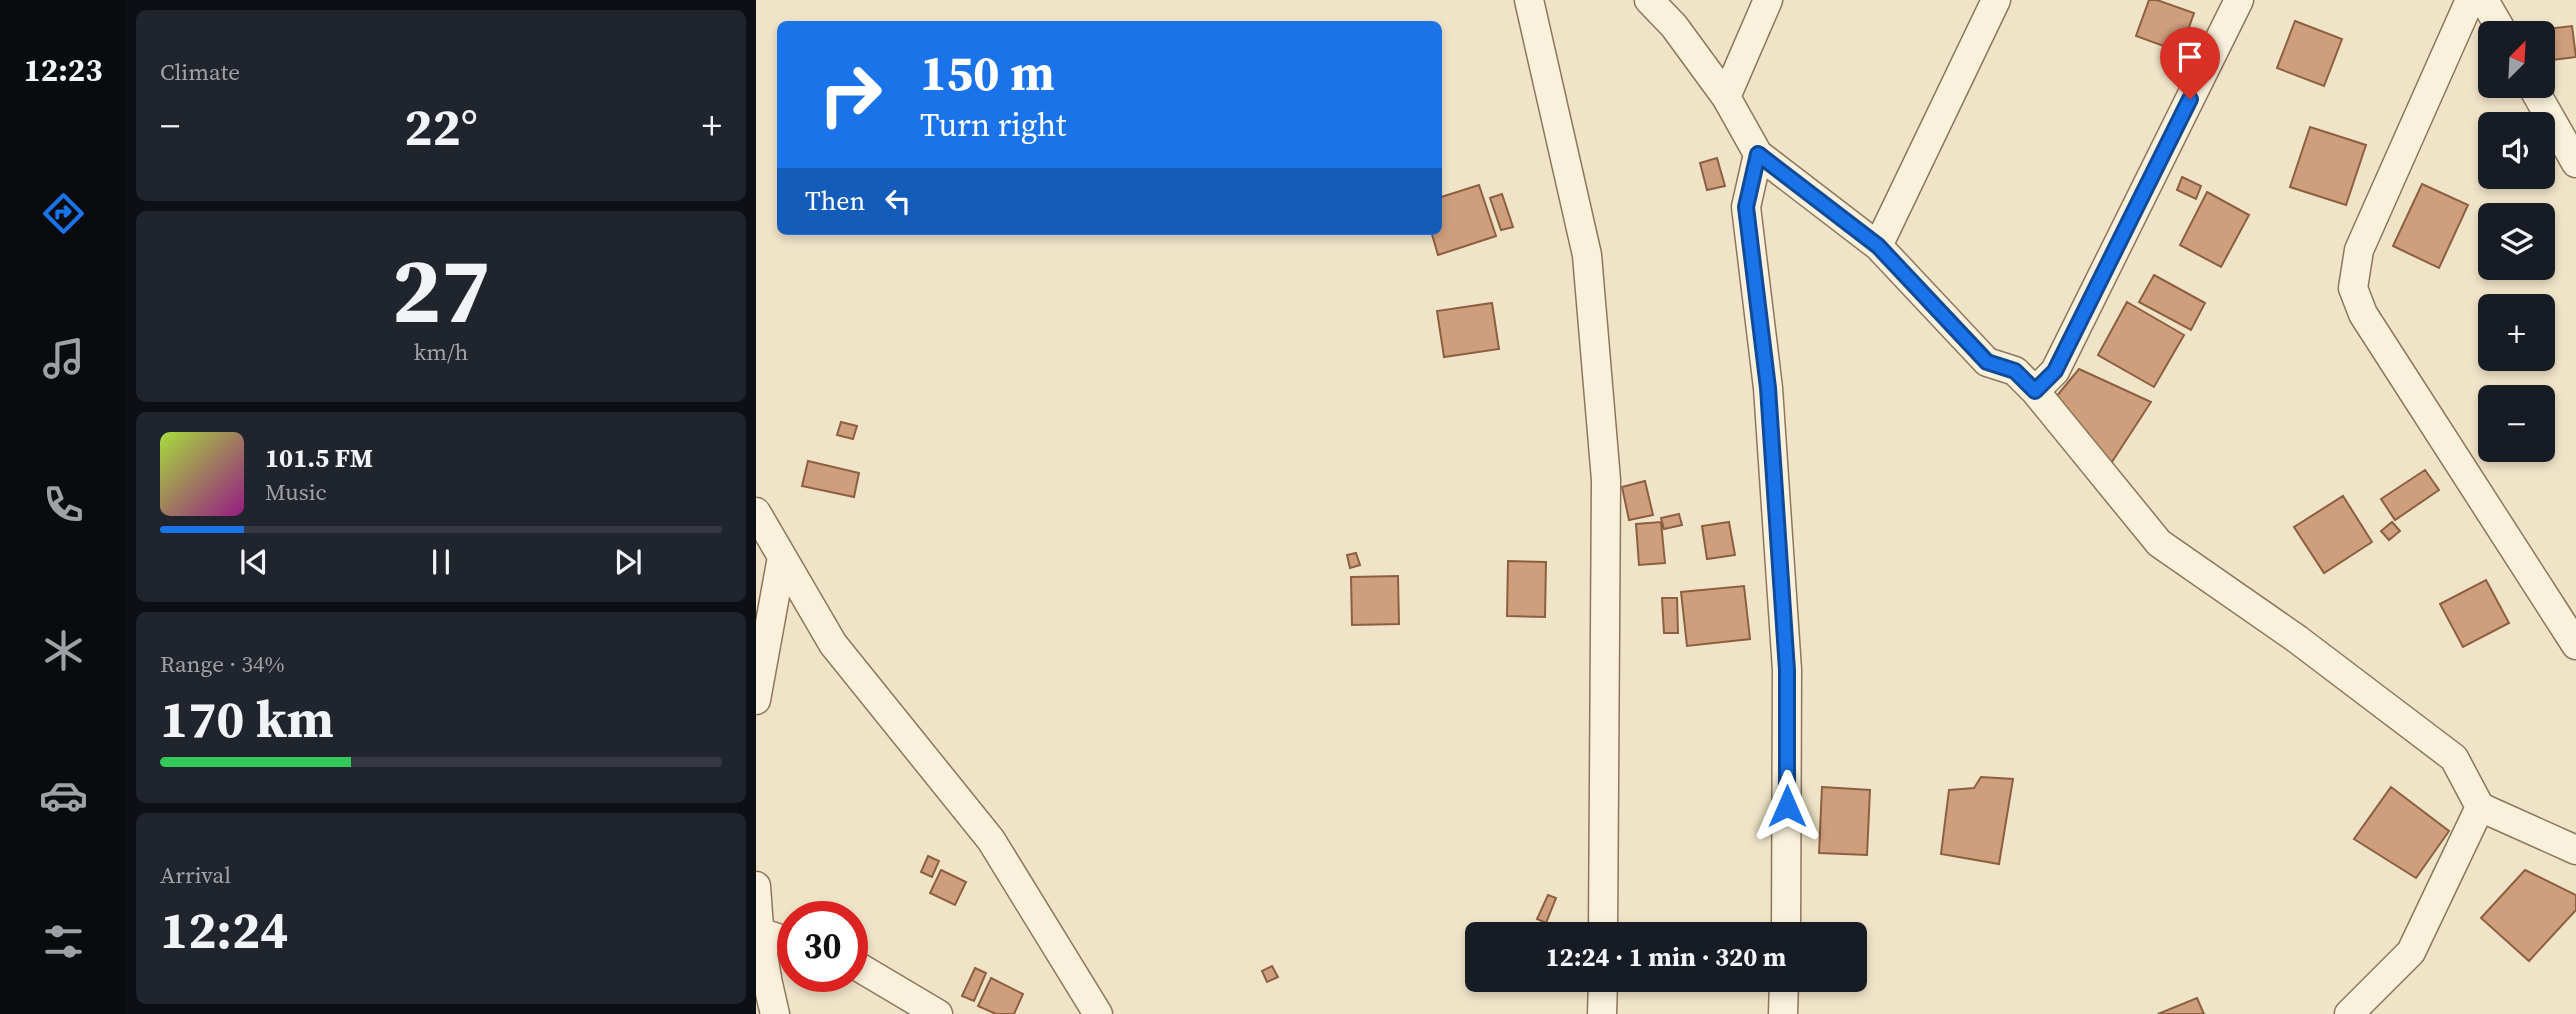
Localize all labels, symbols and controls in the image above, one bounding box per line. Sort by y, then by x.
north arrow [2478,21,2555,98]
map controls [2478,21,2555,462]
pin [2160,27,2220,99]
icon: arrive [2171,38,2209,76]
text: 150 m [920,39,1055,106]
text: 12:23 [24,48,102,92]
icon: right [805,49,896,140]
text: Climate [160,56,240,88]
text: 22° [404,91,478,162]
text: − [160,100,180,152]
text: + [702,100,722,152]
text: Turn right [920,103,1066,147]
button: sound [2478,112,2555,189]
icon: left [879,182,917,220]
text: Then [805,183,865,219]
icon: directions [39,189,88,238]
button: layers [2478,203,2555,280]
text: 27 [392,228,490,352]
button: + [2478,294,2555,371]
icon: music [39,334,88,383]
text: km/h [414,336,468,368]
button: − [2478,385,2555,462]
text: 101.5 FM [265,440,373,476]
text: Music [265,476,327,508]
icon: phone [39,480,88,529]
icon: previous [235,543,273,581]
icon: pause [422,543,460,581]
icon: next [609,543,647,581]
icon: climate [39,626,88,675]
text: Range · 34% [160,648,285,680]
text: 170 km [160,683,334,754]
position arrow [1750,769,1824,843]
icon: car [39,771,88,820]
text: Arrival [160,859,231,891]
text: 12:24 [160,894,288,965]
speed limit sign: 30 [777,901,868,992]
icon: filters [39,917,88,966]
text: 12:24 · 1 min · 320 m [1546,939,1786,975]

